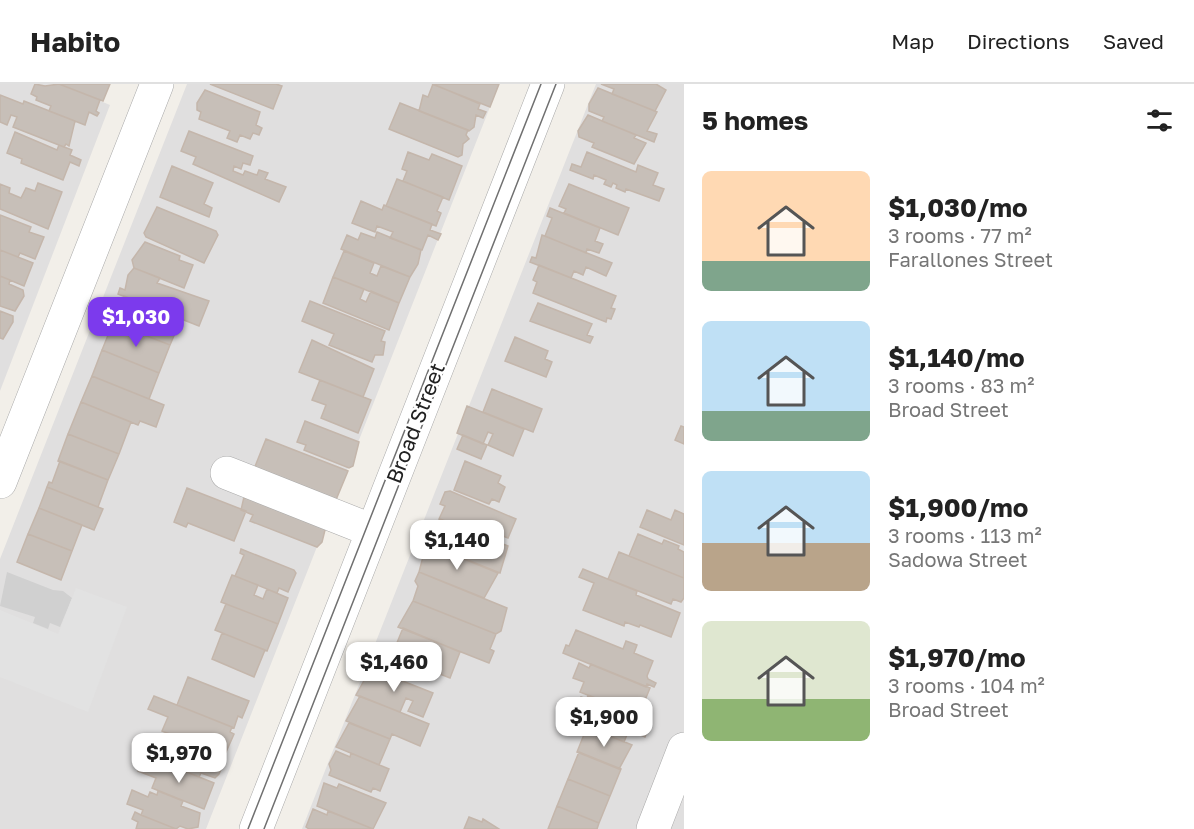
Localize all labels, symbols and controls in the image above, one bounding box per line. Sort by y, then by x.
text: Habito [30,25,120,58]
text: Map [891,28,934,54]
text: Directions [967,28,1070,54]
text: Saved [1103,28,1164,54]
icon: filters [1143,104,1176,137]
text: 5 homes [702,105,808,136]
text: $1,030/mo [888,192,1028,223]
icon: home [750,195,822,267]
text: 3 rooms · 77 m² [888,223,1032,247]
text: Farallones Street [888,247,1053,271]
pin: $1,030 [87,297,185,348]
text: $1,030 [102,304,170,328]
text: $1,140/mo [888,342,1025,373]
icon: home [750,345,822,417]
street label: Broad Street [380,359,450,487]
text: 3 rooms · 83 m² [888,373,1034,397]
text: Broad Street [888,397,1009,421]
text: $1,900/mo [888,492,1028,523]
icon: home [750,495,822,567]
pin: $1,140 [408,520,506,571]
text: 3 rooms · 113 m² [888,523,1042,547]
text: $1,140 [424,527,490,551]
text: Sadowa Street [888,547,1028,571]
pin: $1,460 [345,642,443,693]
text: $1,970/mo [888,642,1026,673]
icon: home [750,645,822,717]
text: $1,460 [360,649,428,673]
text: 3 rooms · 104 m² [888,673,1045,697]
pin: $1,900 [555,697,653,748]
text: Broad Street [888,697,1009,721]
text: $1,900 [570,704,638,728]
pin: $1,970 [130,733,228,784]
text: $1,970 [146,740,212,764]

